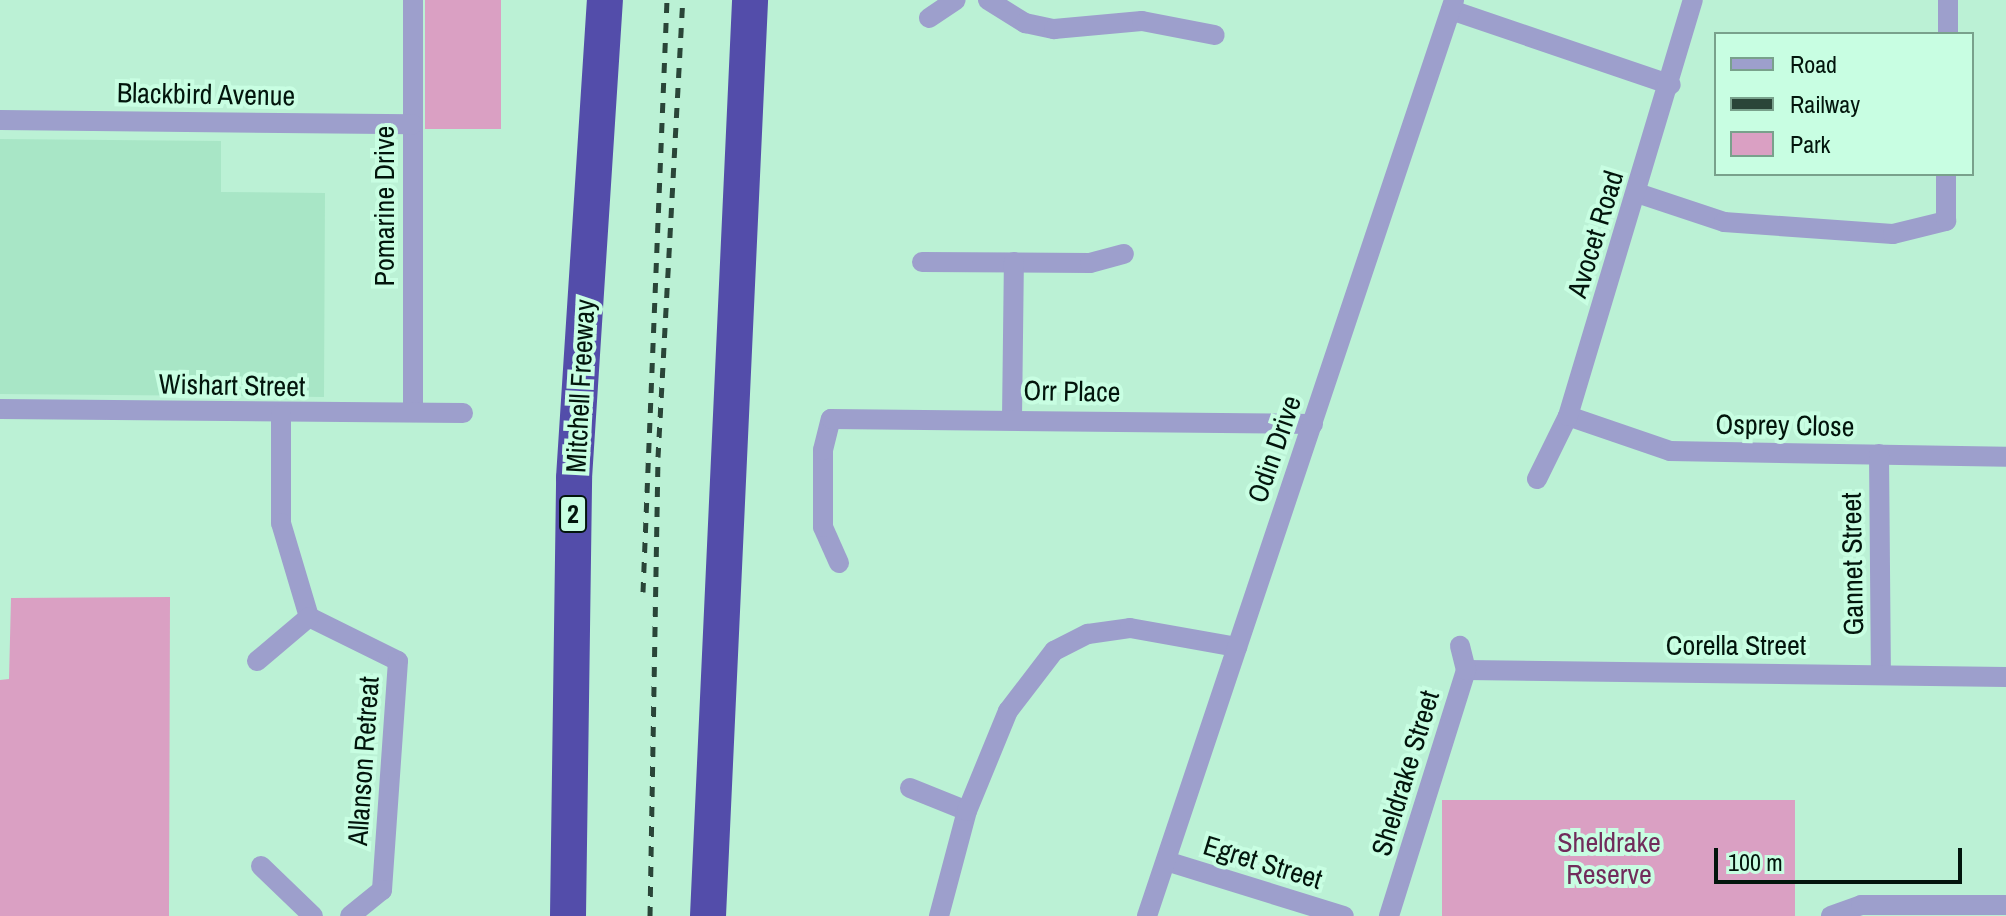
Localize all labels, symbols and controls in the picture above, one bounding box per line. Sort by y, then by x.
legend [1714,32,1974,176]
text: Road [1790,48,1837,80]
street label: Blackbird Avenue [116,76,296,112]
text: Railway [1790,88,1860,120]
street label: Pomarine Drive [367,126,401,286]
text: Park [1790,128,1830,160]
street label: Avocet Road [1560,166,1630,302]
street label: Mitchell Freeway [559,298,601,474]
street label: Wishart Street [158,367,306,403]
street label: Orr Place [1023,373,1121,409]
street label: Odin Drive [1240,391,1308,507]
street label: Osprey Close [1715,407,1855,443]
road number: 2 [559,492,587,536]
street label: Gannet Street [1834,492,1870,636]
street label: Corella Street [1666,628,1806,662]
street label: Allanson Retreat [340,675,386,847]
street label: Sheldrake Street [1364,686,1446,860]
park label: Sheldrake Reserve [1557,825,1661,891]
street label: Egret Street [1200,828,1326,896]
scale bar [1718,832,1966,882]
text: 100 m [1728,846,1783,878]

